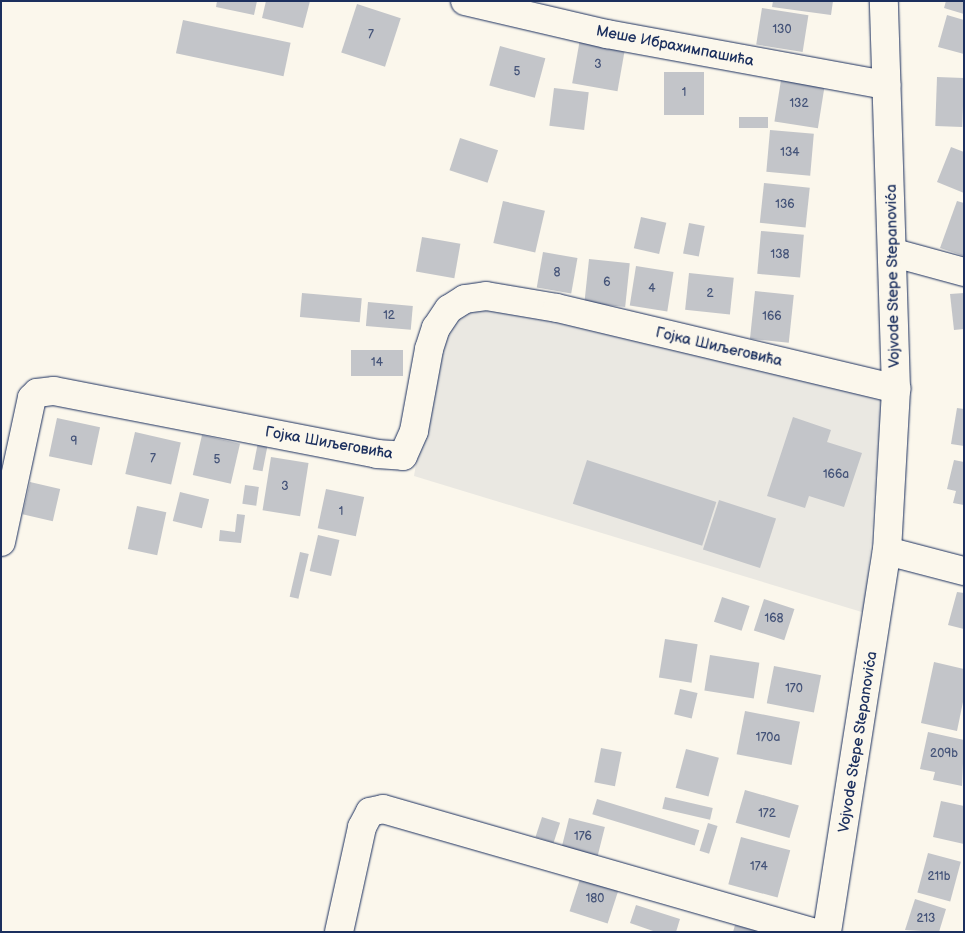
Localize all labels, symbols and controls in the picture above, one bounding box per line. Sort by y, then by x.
street label: Меше Ибрахимпашића [595,22,755,70]
house number: 130 [772,23,792,37]
house number: 7 [368,28,374,42]
house number: 3 [594,58,602,72]
house number: 5 [514,65,520,79]
house number: 1 [682,86,686,100]
house number: 132 [789,97,809,111]
house number: 134 [780,146,800,160]
street label: Vojvode Stepe Stepanovića [882,184,904,368]
house number: 136 [775,198,795,212]
house number: 138 [770,248,790,262]
house number: 8 [554,266,560,280]
house number: 6 [603,276,611,290]
house number: 4 [648,282,656,296]
house number: 2 [706,287,714,301]
house number: 12 [383,309,395,323]
house number: 166 [762,310,782,324]
street label: Гојка Шиљеговића [654,324,784,370]
house number: 14 [371,356,383,370]
street label: Гојка Шиљеговића [264,423,394,463]
house number: 9 [71,435,77,449]
house number: 7 [150,452,156,466]
house number: 5 [214,453,220,467]
house number: 166a [823,468,849,482]
house number: 3 [281,480,289,494]
house number: 1 [339,505,343,519]
house number: 168 [765,612,783,626]
street label: Vojvode Stepe Stepanovića [835,650,881,834]
house number: 170 [785,682,803,696]
house number: 170a [756,731,780,745]
house number: 209b [930,747,958,761]
house number: 172 [758,807,776,821]
house number: 176 [574,830,592,844]
house number: 174 [750,860,768,874]
house number: 211b [928,870,950,884]
house number: 180 [586,892,604,906]
house number: 213 [917,912,935,926]

